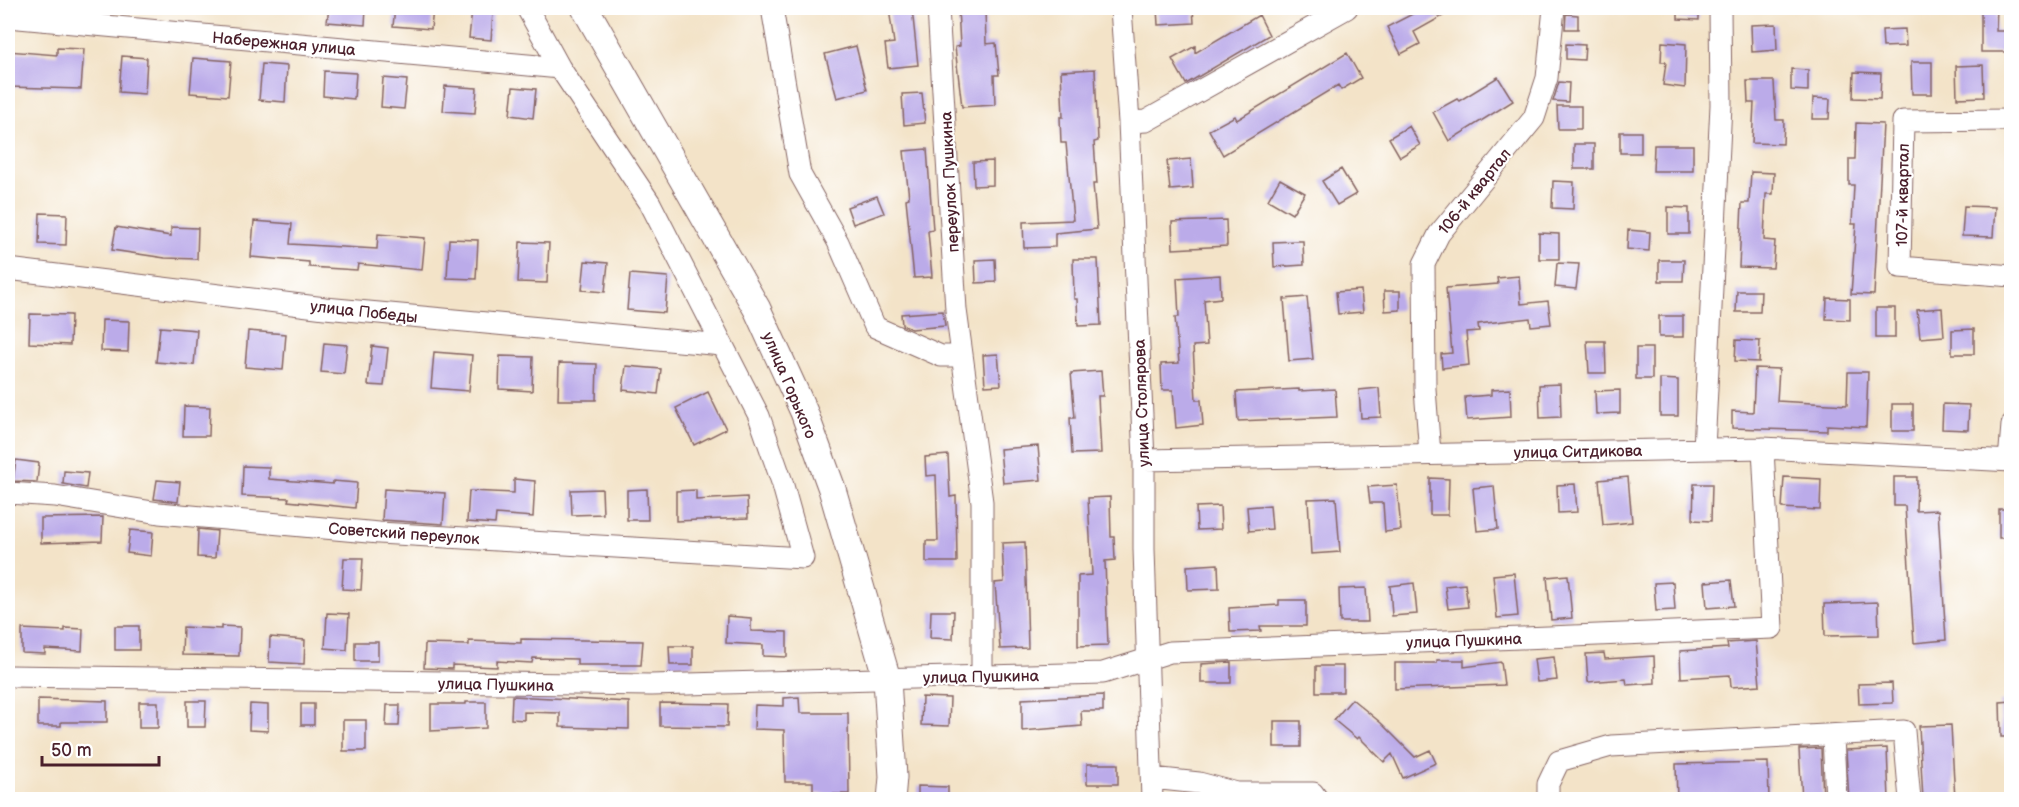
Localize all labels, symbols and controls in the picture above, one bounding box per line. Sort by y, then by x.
street label: Набережная улица [211,29,357,60]
street label: переулок Пушкина [937,110,964,253]
street label: 107-й квартал [1893,143,1914,247]
street label: 106-й квартал [1435,145,1516,239]
street label: улица Победы [309,297,418,328]
street label: улица Горького [758,330,820,442]
street label: улица Столярова [1131,338,1154,467]
street label: улица Ситдикова [1513,442,1643,463]
street label: Советский переулок [328,520,481,549]
street label: улица Пушкина [1406,630,1523,653]
street label: улица Пушкина [923,667,1040,688]
street label: улица Пушкина [438,675,555,696]
scale bar [42,729,159,767]
text: 50 m [51,740,92,761]

